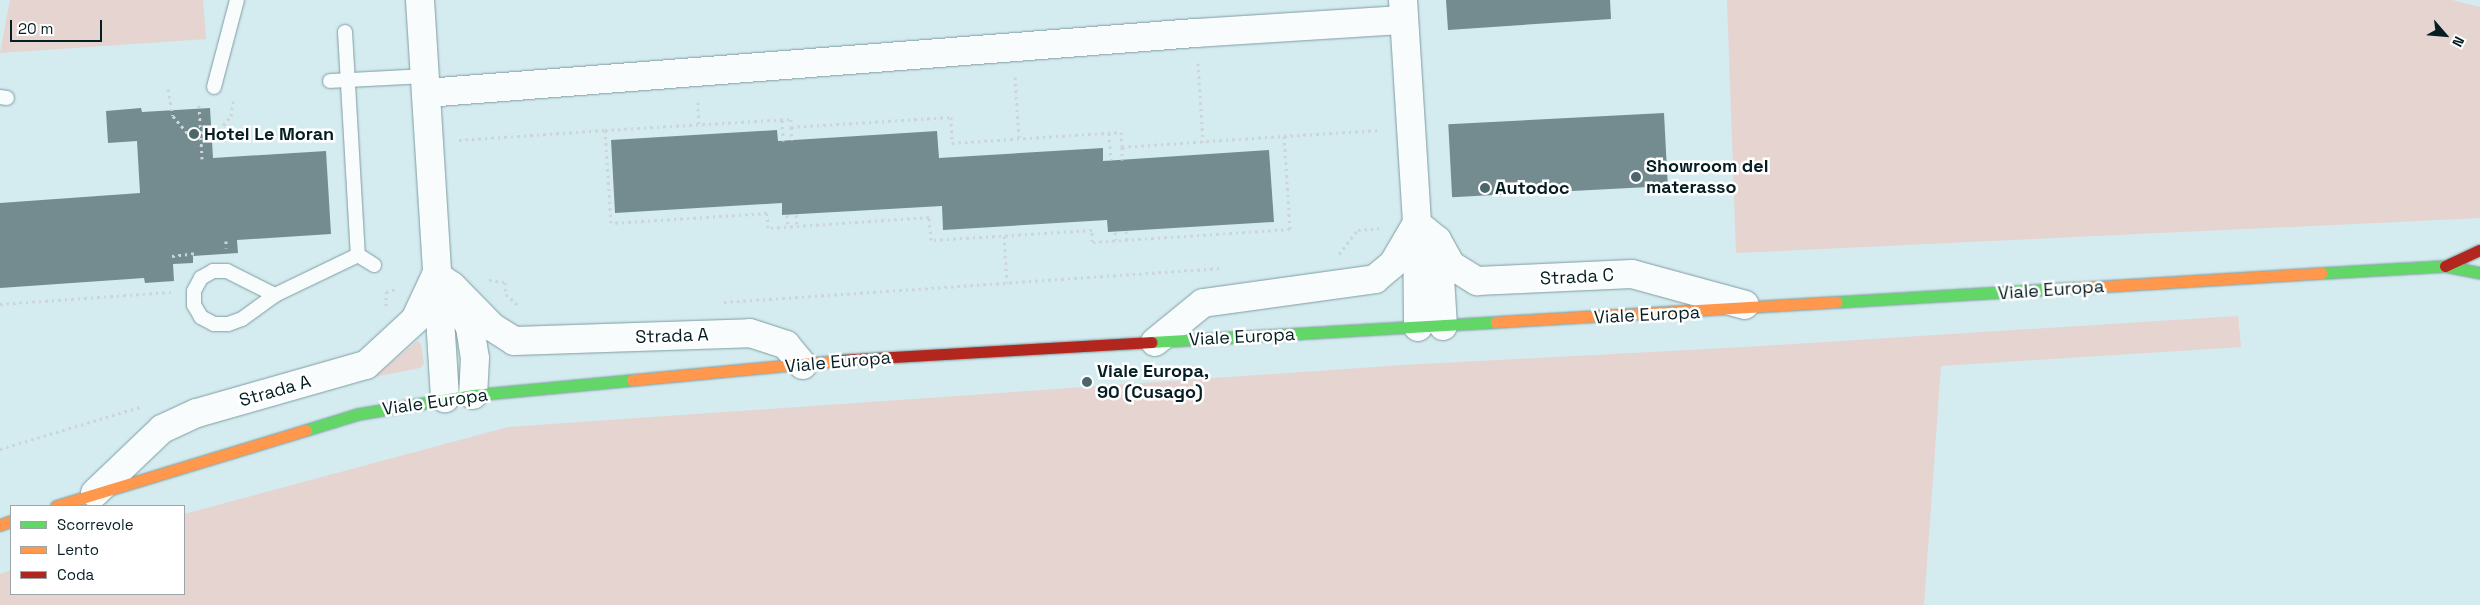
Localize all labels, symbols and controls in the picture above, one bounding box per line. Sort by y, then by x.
scale bar [12,10,105,42]
north arrow [2420,10,2470,60]
text: 20 m [18,19,53,38]
text: N [2448,34,2469,50]
place label: Hotel Le Moran [204,123,334,145]
marker: Hotel Le Moran [188,128,200,140]
place label: Showroom del materasso [1646,156,1769,198]
marker: Showroom del materasso [1630,171,1642,183]
place label: Autodoc [1495,177,1569,199]
marker: Autodoc [1479,182,1491,194]
street label: Strada C [1539,264,1615,290]
street label: Viale Europa [1997,276,2105,304]
street label: Viale Europa [1593,301,1701,329]
street label: Viale Europa [1188,323,1296,351]
street label: Strada A [635,324,709,348]
street label: Viale Europa [784,347,892,377]
place label: Viale Europa, 90 (Cusago) [1097,361,1209,404]
street label: Strada A [237,370,313,412]
marker: Viale Europa, 90 (Cusago) [1081,376,1093,388]
street label: Viale Europa [381,384,489,420]
legend [10,505,185,595]
text: Scorrevole [57,515,134,534]
text: Lento [57,540,99,559]
text: Coda [57,565,94,584]

